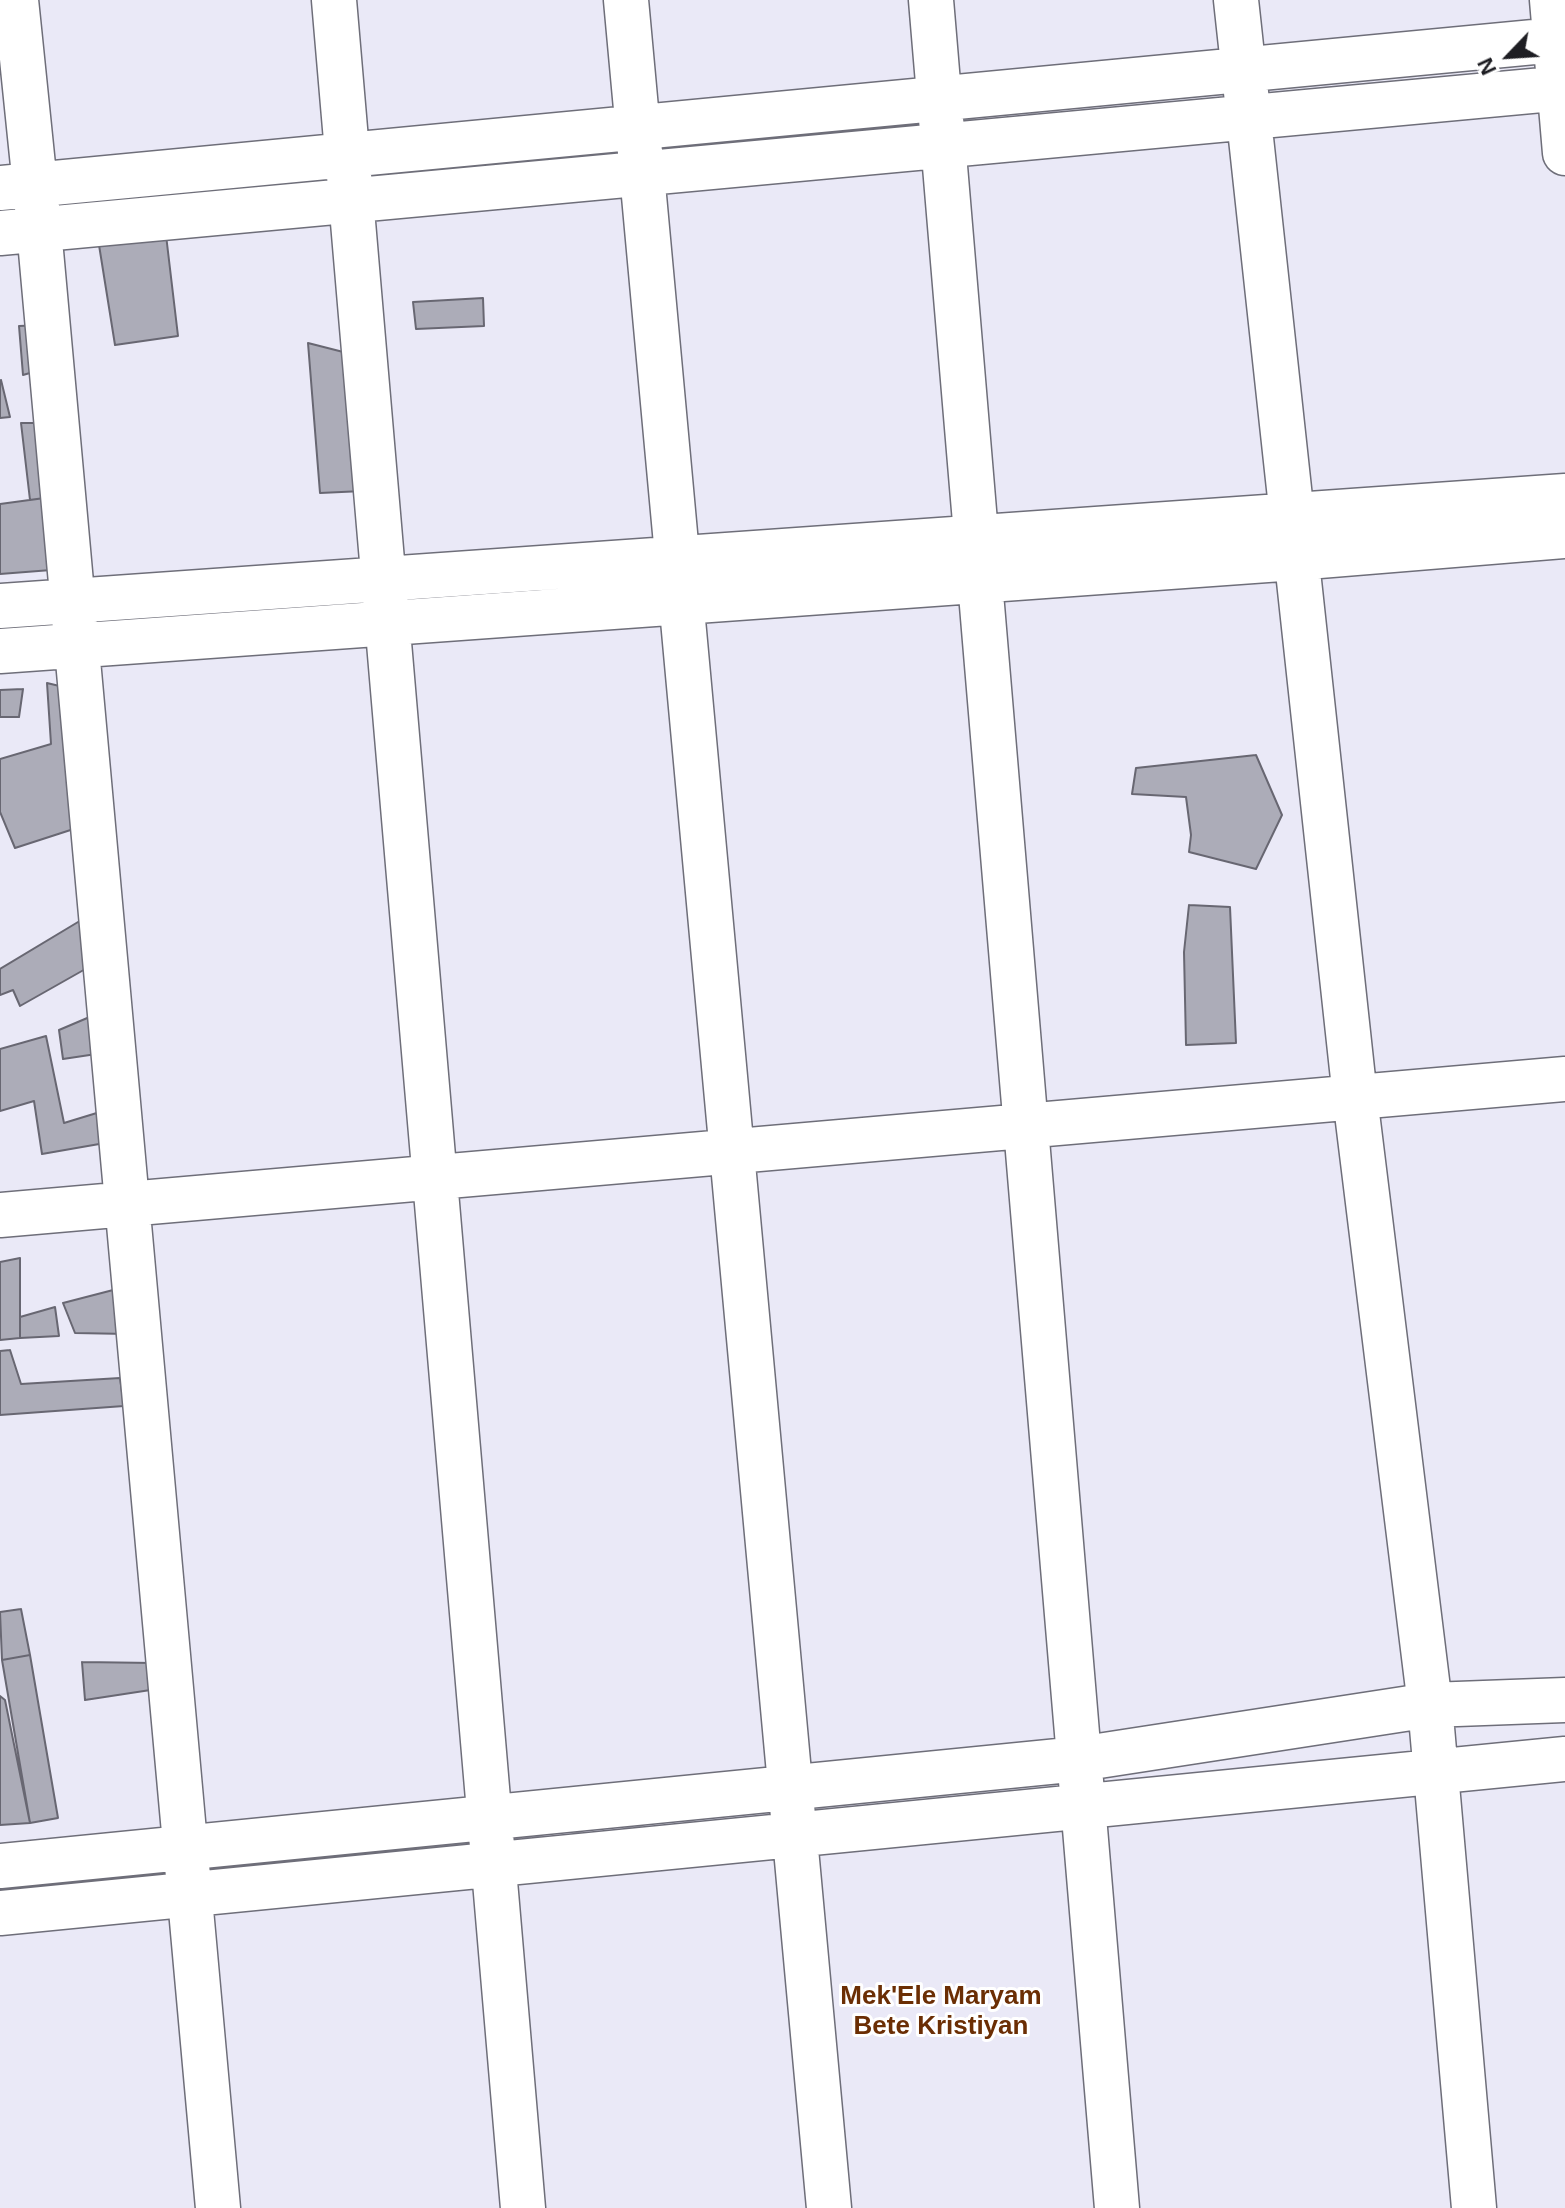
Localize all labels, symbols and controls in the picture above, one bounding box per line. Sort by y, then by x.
north arrow [1469,16,1549,96]
text: N [1472,54,1501,79]
district label: Mek'Ele Maryam Bete Kristiyan [840,1981,1042,2042]

